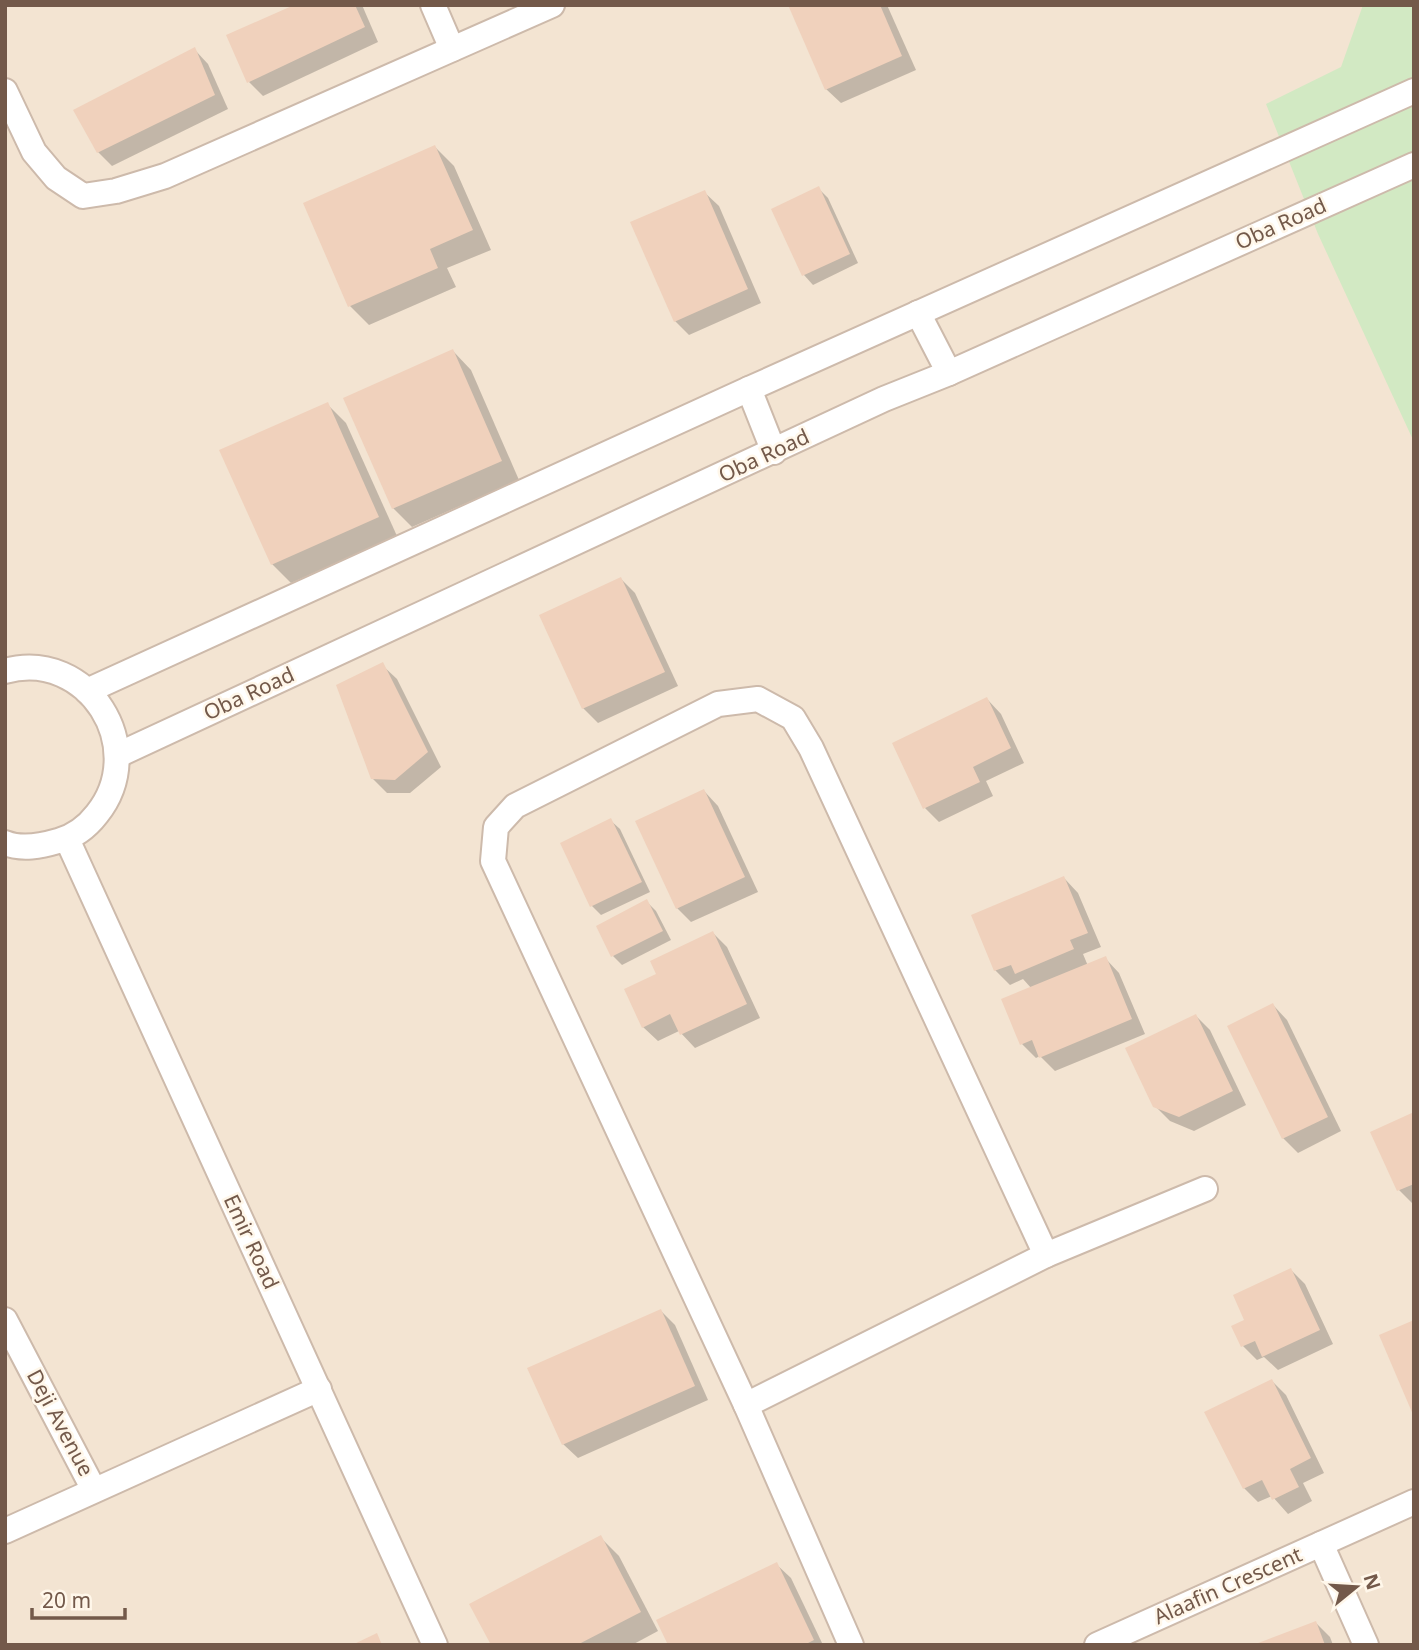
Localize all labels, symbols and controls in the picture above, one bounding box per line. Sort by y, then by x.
street label: Oba Road [1231,191,1331,256]
street label: Oba Road [714,422,813,488]
street label: Oba Road [199,660,298,726]
street label: Emir Road [218,1190,286,1293]
street label: Deji Avenue [21,1364,101,1481]
street label: Alaafin Crescent [1149,1540,1306,1630]
north arrow [1321,1552,1391,1622]
text: N [1357,1570,1387,1593]
scale bar [32,1576,124,1620]
text: 20 m [42,1586,91,1614]

